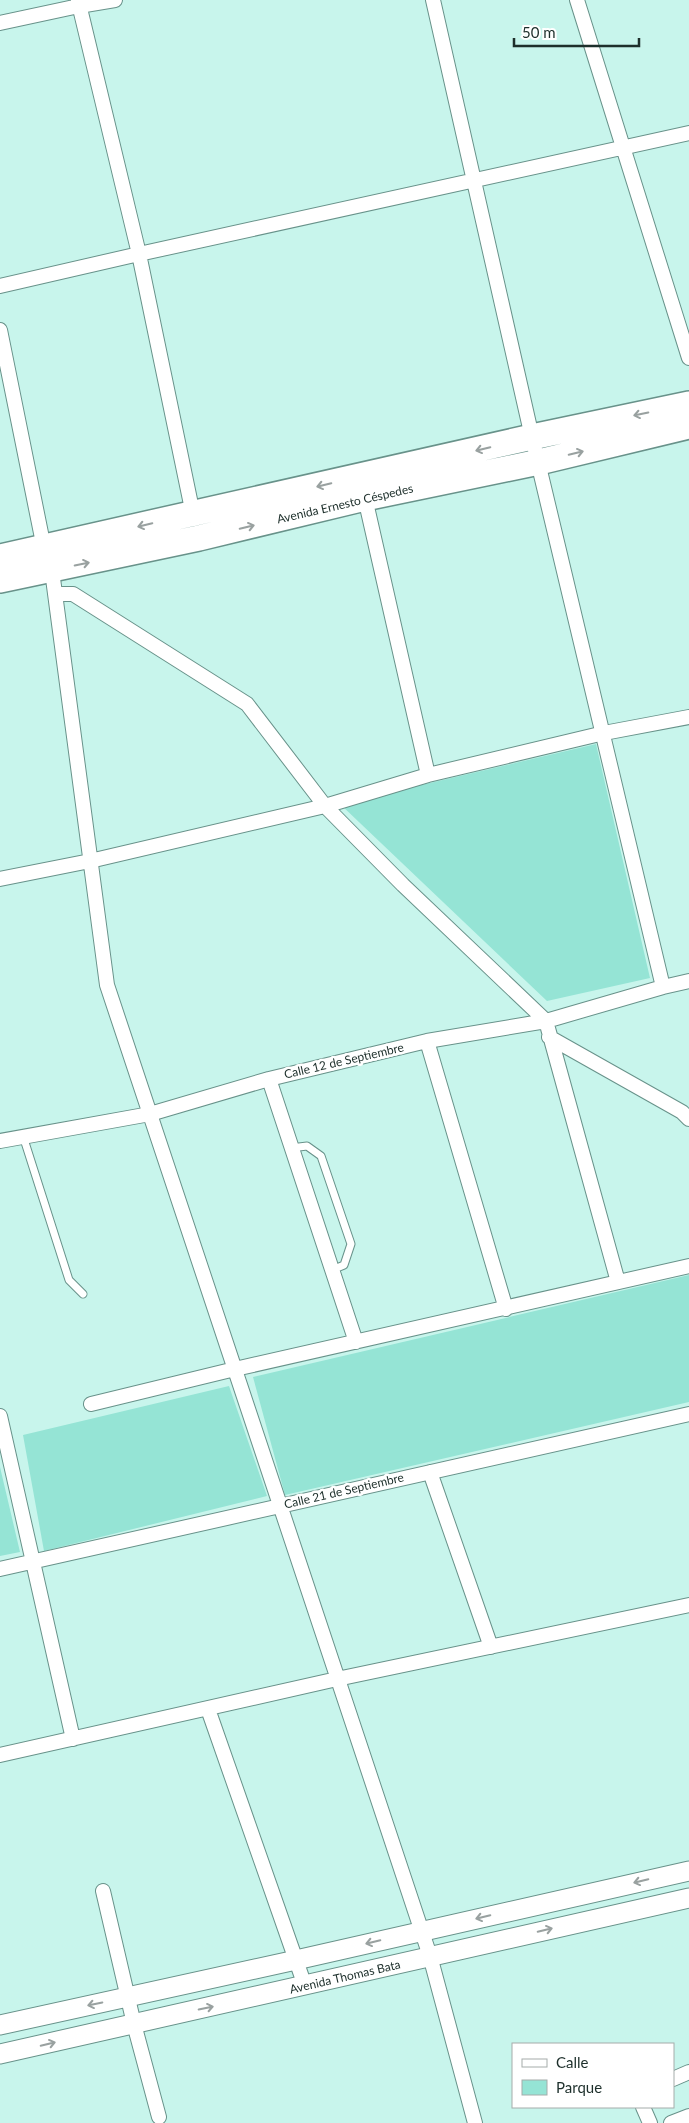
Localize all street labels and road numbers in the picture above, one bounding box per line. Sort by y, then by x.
street label: Avenida Ernesto Céspedes [275,481,415,527]
street label: Calle 12 de Septiembre [283,1039,405,1082]
street label: Calle 21 de Septiembre [283,1469,405,1512]
street label: Avenida Thomas Bata [288,1956,402,1997]

